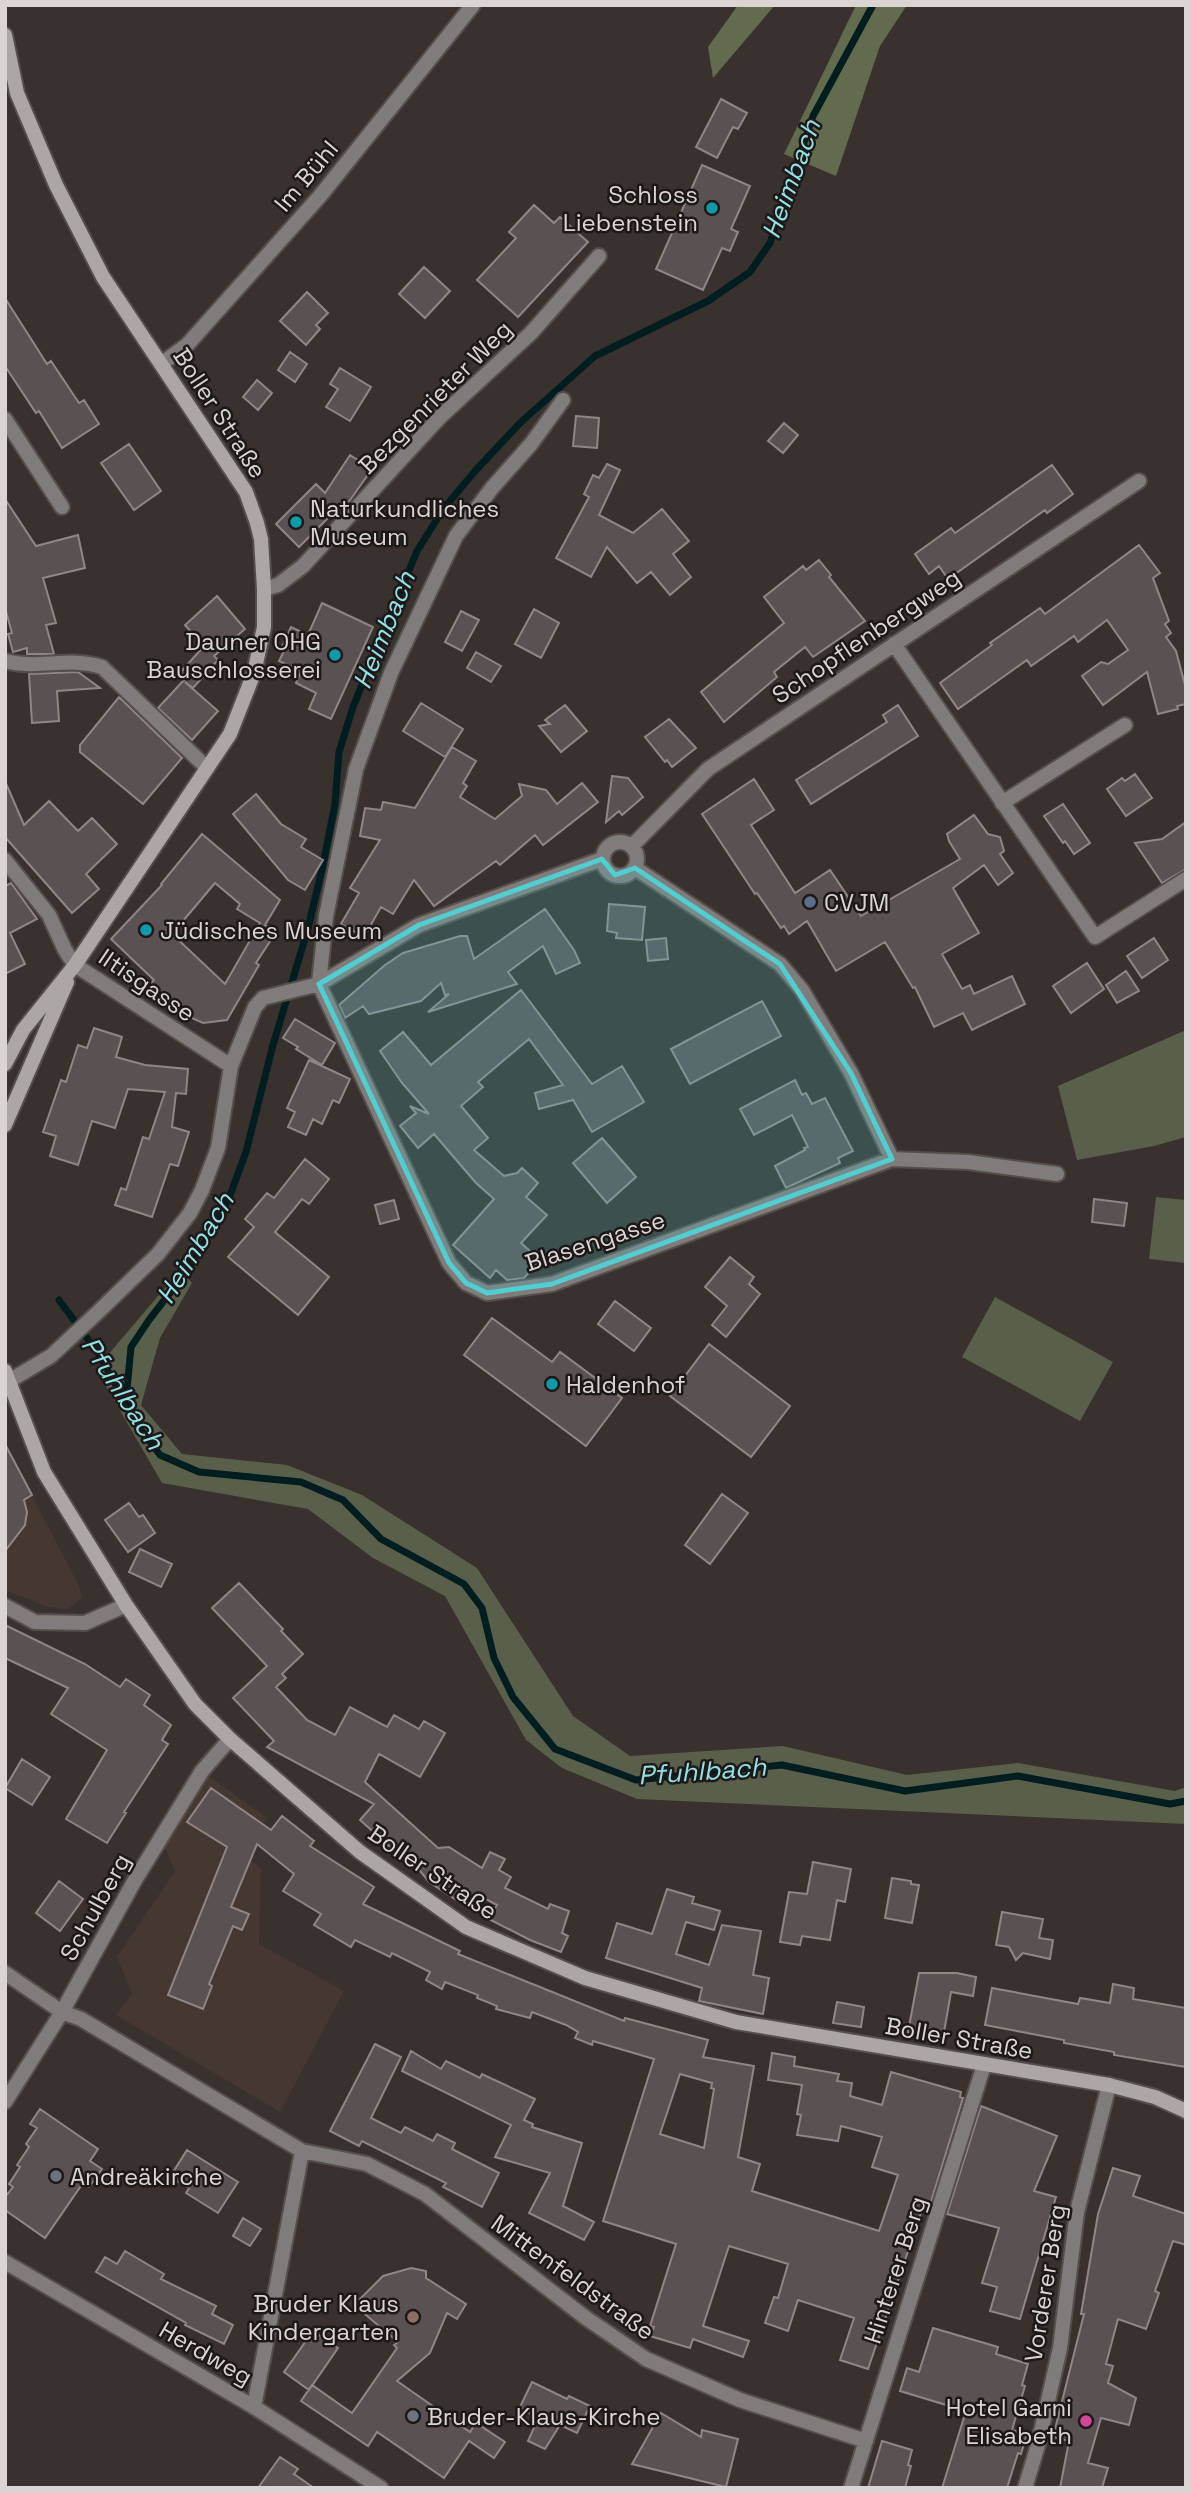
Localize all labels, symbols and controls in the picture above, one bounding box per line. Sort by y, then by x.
water label: Heimbach [754,114,829,243]
street label: Im Bühl [267,134,345,218]
place label: Schloss Liebenstein [563,179,698,238]
marker: Schloss Liebenstein [704,200,720,216]
street label: Bezgenrieter Weg [352,314,518,480]
street label: Boller Straße [166,342,274,484]
place label: Naturkundliches Museum [310,493,499,552]
marker: Naturkundliches Museum [288,514,304,530]
street label: Schopflenbergweg [766,561,966,711]
water label: Heimbach [345,565,423,694]
place label: Dauner OHG Bauschlosserei [146,626,321,685]
marker: Dauner OHG Bauschlosserei [327,647,343,663]
place label: CVJM [824,887,889,918]
marker: CVJM [802,894,818,910]
place label: Jüdisches Museum [160,915,382,946]
marker: Jüdisches Museum [138,922,154,938]
street label: Iltisgasse [93,941,201,1029]
water label: Heimbach [148,1185,242,1310]
street label: Blasengasse [521,1204,669,1278]
water label: Pfuhlbach [74,1330,173,1457]
place label: Haldenhof [566,1369,685,1400]
marker: Haldenhof [544,1376,560,1392]
water label: Pfuhlbach [637,1749,768,1792]
street label: Boller Straße [362,1817,504,1927]
street label: Schulberg [53,1848,137,1966]
street label: Boller Straße [883,2010,1035,2066]
place label: Andreäkirche [70,2161,223,2192]
marker: Andreäkirche [48,2168,64,2184]
street label: Hinterer Berg [857,2192,933,2348]
street label: Vorderer Berg [1017,2202,1073,2364]
street label: Mittenfeldstraße [485,2207,661,2347]
place label: Bruder Klaus Kindergarten [248,2288,399,2347]
marker: Bruder Klaus Kindergarten [405,2309,421,2325]
street label: Herdweg [154,2314,258,2392]
place label: Hotel Garni Elisabeth [946,2392,1072,2451]
place label: Bruder-Klaus-Kirche [427,2401,660,2432]
marker: Bruder-Klaus-Kirche [405,2408,421,2424]
marker: Hotel Garni Elisabeth [1078,2413,1094,2429]

